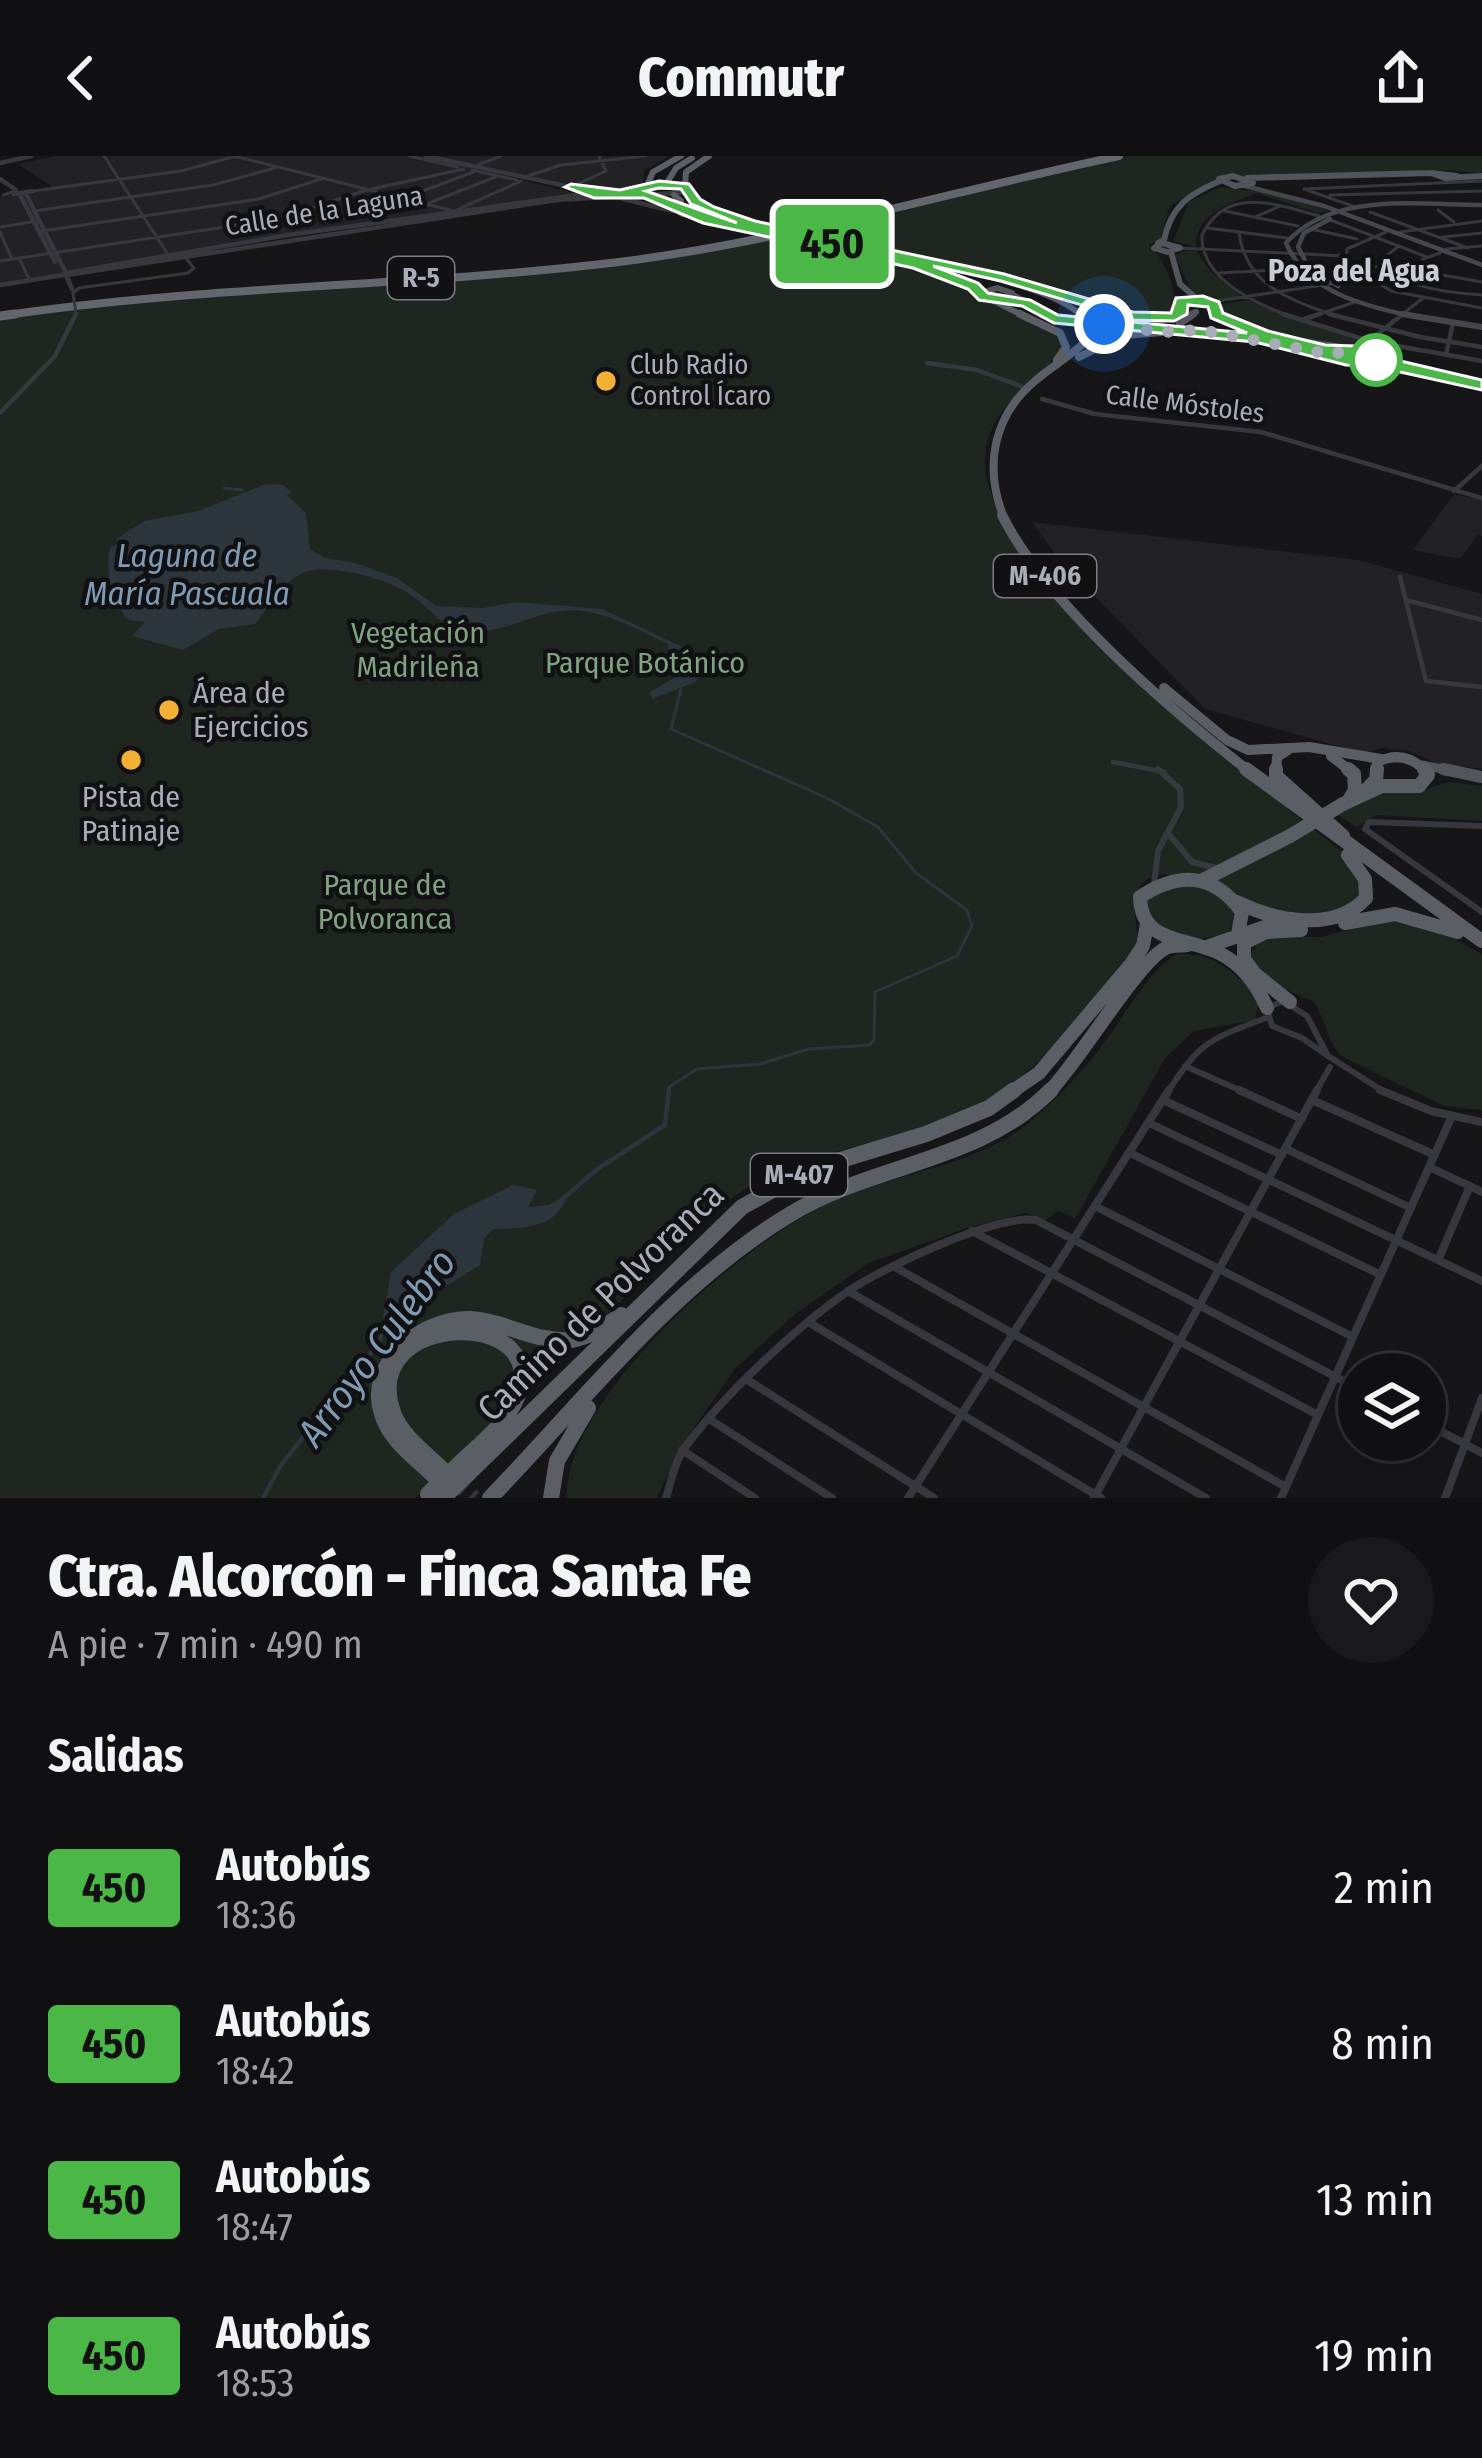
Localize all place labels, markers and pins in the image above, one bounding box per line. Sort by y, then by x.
unlabelled marker [1351,335,1401,385]
place label: Club Radio Control Ícaro [630,349,771,412]
marker: Club Radio Control Ícaro [593,368,619,394]
place label: Área de Ejercicios [193,675,308,745]
marker: Área de Ejercicios [156,697,182,723]
marker: Pista de Patinaje [118,747,144,773]
place label: Pista de Patinaje [82,779,180,849]

